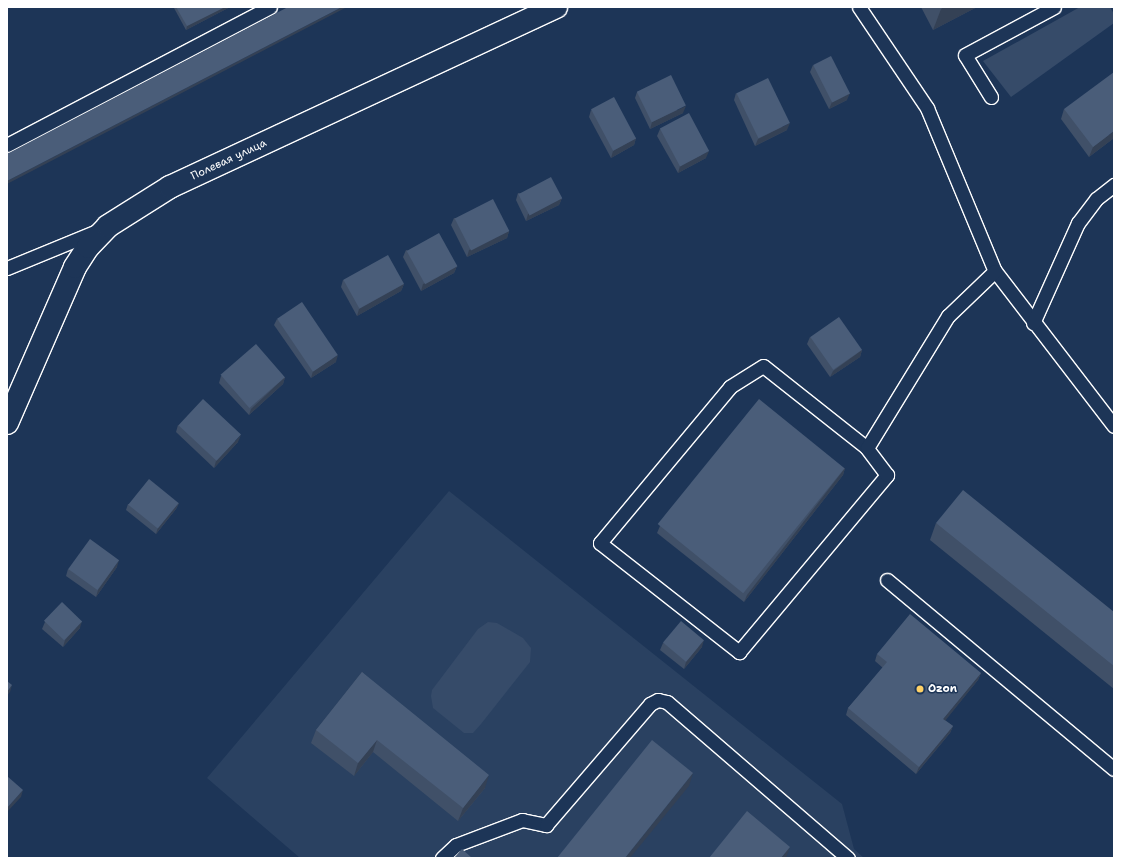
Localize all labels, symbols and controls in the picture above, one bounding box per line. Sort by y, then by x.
street label: Полевая улица [189,137,269,183]
place label: Ozon [928,682,957,696]
marker: Ozon [915,684,925,694]

